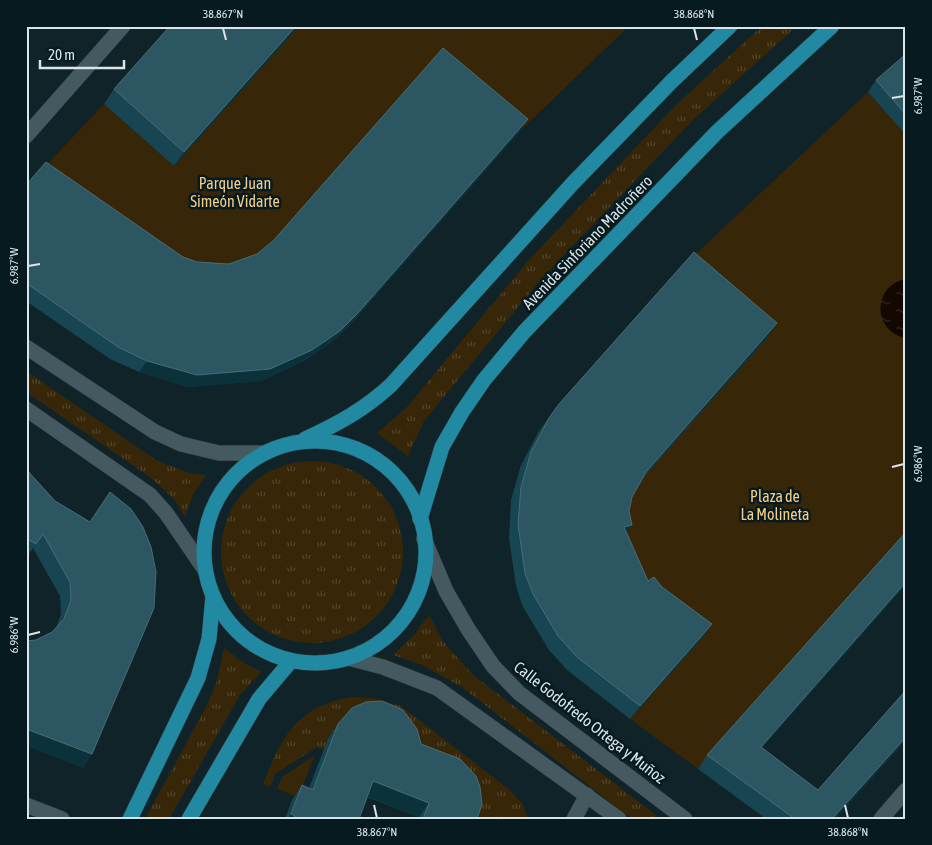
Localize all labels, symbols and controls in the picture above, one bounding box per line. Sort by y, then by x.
text: 38.867°N [203,7,243,21]
text: 38.868°N [674,7,714,21]
scale bar [40,38,124,70]
text: 20 m [48,46,75,63]
text: 6.987°W [911,77,925,114]
street label: Avenida Sinforiano Madroñero [518,171,656,313]
park label: Parque Juan Simeón Vidarte [190,174,280,210]
text: 6.987°W [7,247,21,284]
text: 6.986°W [911,445,925,482]
park label: Plaza de La Molineta [740,487,810,523]
text: 6.986°W [7,616,21,653]
street label: Calle Godofredo Ortega y Muñoz [510,657,669,788]
text: 38.867°N [357,825,397,839]
text: 38.868°N [828,825,868,839]

